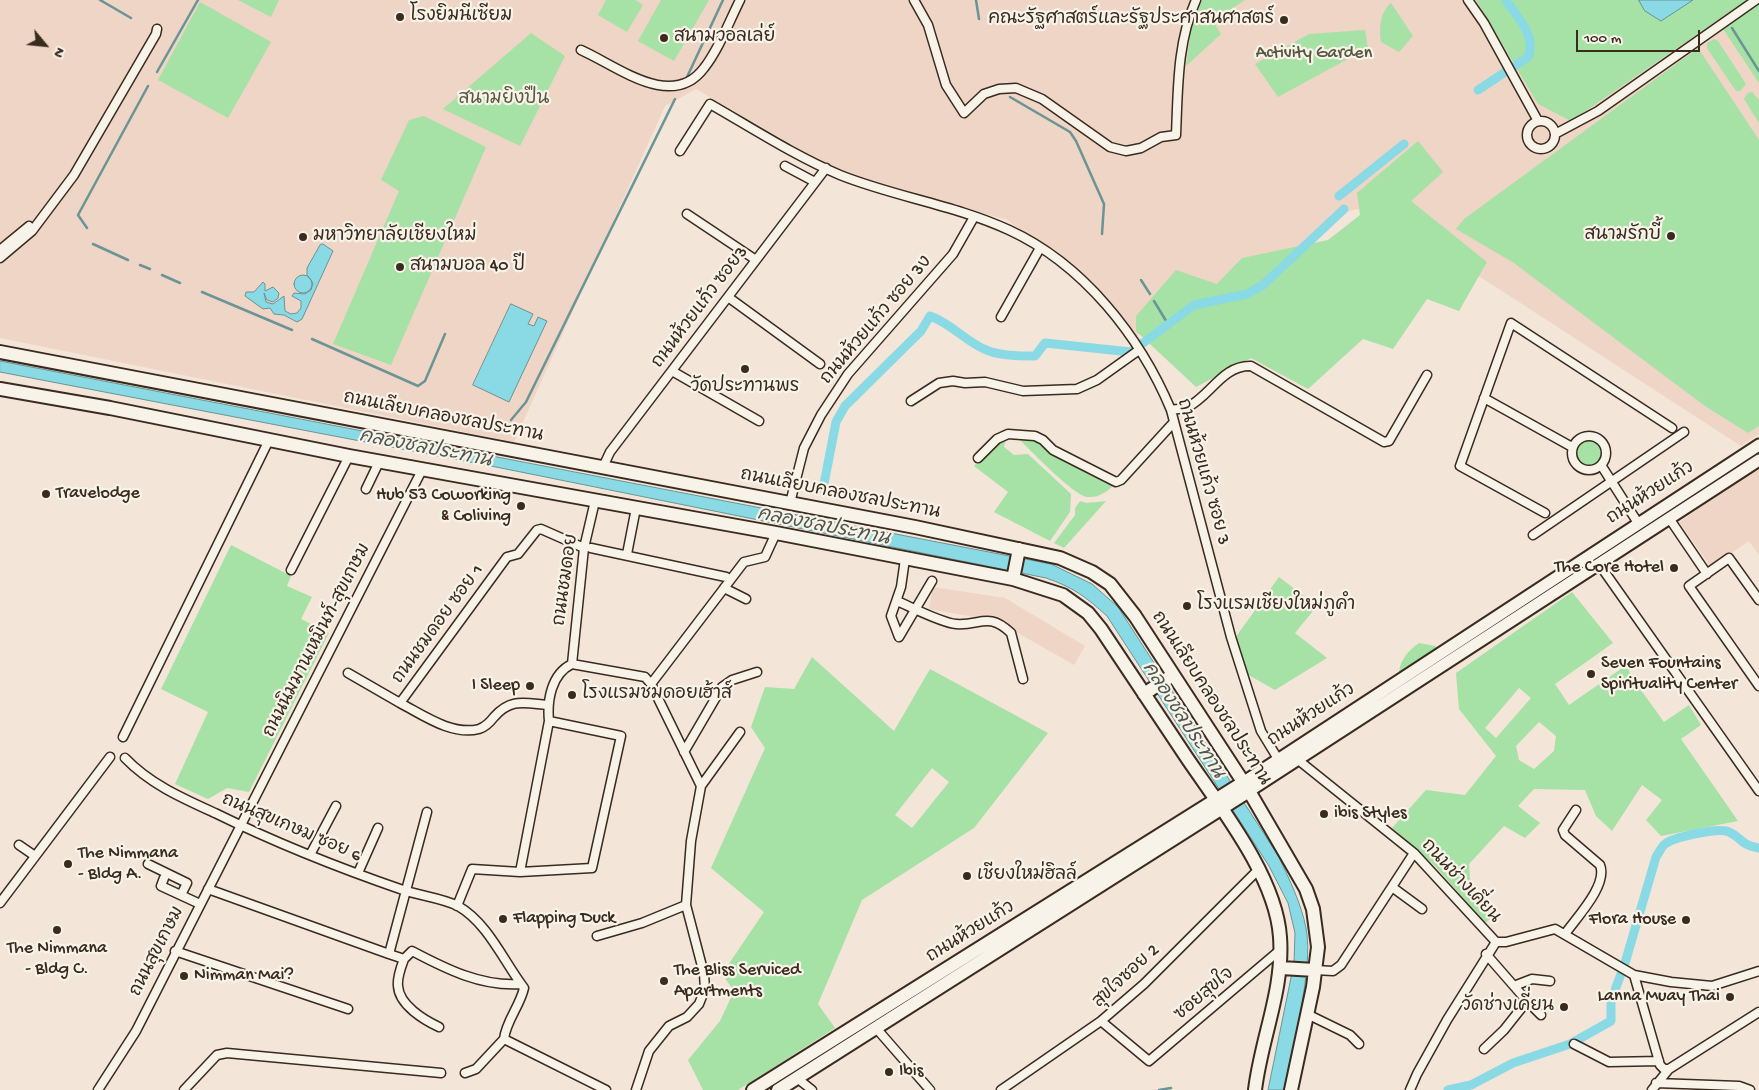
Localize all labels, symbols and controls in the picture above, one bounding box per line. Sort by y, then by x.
place label: โรงยิมนีเซียม [410,6,512,28]
place label: คณะรัฐศาสตร์และรัฐประศาสนศาสตร์ [988,9,1274,31]
marker: โรงยิมนีเซียม [394,11,406,23]
marker: คณะรัฐศาสตร์และรัฐประศาสนศาสตร์ [1278,14,1290,26]
north arrow [20,20,70,70]
scale bar [1579,20,1703,52]
place label: สนามวอลเล่ย์ [674,27,775,49]
text: 100 m [1584,30,1621,48]
marker: สนามวอลเล่ย์ [658,32,670,44]
park label: Activity Garden [1256,43,1372,65]
text: N [49,44,68,60]
park label: สนามยิงปืน [459,89,549,111]
place label: สนามรักบี้ [1585,225,1661,247]
place label: มหาวิทยาลัยเชียงใหม่ [313,226,476,248]
marker: สนามรักบี้ [1665,230,1677,242]
marker: มหาวิทยาลัยเชียงใหม่ [297,231,309,243]
street label: ถนนห้วยแก้ว ซอย3 [648,243,754,373]
street label: ถนนห้วยแก้ว ซอย 3ง [817,252,937,390]
place label: สนามบอล 40 ปี [410,256,525,278]
marker: สนามบอล 40 ปี [394,261,406,273]
marker: วัดประทานพร [739,363,751,375]
place label: วัดประทานพร [691,377,799,399]
street label: ถนนเลียบคลองชลประทาน [341,388,545,448]
street label: ถนนห้วยแก้ว ซอย 3 [1171,396,1233,548]
water label: คลองชลประทาน [357,426,493,474]
street label: ถนนห้วยแก้ว [1603,458,1699,530]
street label: ถนนเลียบคลองชลประทาน [738,465,942,525]
place label: Travelodge [56,483,140,505]
place label: Hub 53 Coworking & Coliving [376,485,511,528]
marker: Travelodge [40,488,52,500]
marker: Hub 53 Coworking & Coliving [515,500,527,512]
water label: คลองชลประทาน [755,504,891,552]
street label: ถนนชมดอย [550,533,584,627]
street label: ถนนนิมมานเหมินท์-สุขเกษม [260,540,376,742]
place label: The Core Hotel [1555,557,1664,579]
street label: ถนนชมดอย ซอย 1 [389,561,489,689]
marker: The Core Hotel [1668,562,1680,574]
place label: โรงแรมเชียงใหม่ภูคำ [1197,595,1355,617]
marker: โรงแรมเชียงใหม่ภูคำ [1181,600,1193,612]
street label: ถนนเลียบคลองชลประทาน [1146,608,1274,790]
place label: Seven Fountains Spirituality Center [1601,653,1737,696]
water label: คลองชลประทาน [1136,659,1228,783]
marker: Seven Fountains Spirituality Center [1585,668,1597,680]
place label: I Sleep [472,675,520,697]
marker: I Sleep [524,680,536,692]
street label: ถนนห้วยแก้ว [1264,680,1360,752]
place label: โรงแรมชมดอยเฮ้าส์ [582,684,731,706]
marker: โรงแรมชมดอยเฮ้าส์ [566,689,578,701]
street label: ถนนสุขเกษม ซอย 6 [218,790,364,868]
place label: ibis Styles [1334,803,1407,825]
marker: ibis Styles [1318,808,1330,820]
street label: ถนนช่างเคี่ยน [1416,836,1504,928]
place label: The Nimmana - Bldg A. [78,843,178,886]
marker: The Nimmana - Bldg A. [62,858,74,870]
place label: เชียงใหม่ฮิลล์ [977,865,1077,887]
marker: เชียงใหม่ฮิลล์ [961,870,973,882]
street label: ถนนห้วยแก้ว [923,897,1019,969]
street label: ถนนสุขเกษม [126,903,190,1001]
place label: Flapping Duck [513,908,615,930]
place label: Flora House [1589,909,1676,931]
marker: Flapping Duck [497,913,509,925]
marker: Flora House [1680,914,1692,926]
marker: The Nimmana - Bldg C. [51,924,63,936]
place label: The Nimmana - Bldg C. [7,938,107,981]
street label: สุขใจซอย 2 [1089,941,1165,1013]
place label: The Bliss Serviced Apartments [674,960,801,1002]
street label: ซอยสุขใจ [1171,964,1239,1026]
place label: Nimman Mai? [194,965,293,987]
marker: Nimman Mai? [178,970,190,982]
marker: The Bliss Serviced Apartments [658,975,670,987]
place label: Lanna Muay Thai [1598,986,1720,1008]
marker: Lanna Muay Thai [1724,991,1736,1003]
place label: วัดช่างเคี่ยน [1462,996,1554,1018]
marker: วัดช่างเคี่ยน [1558,1001,1570,1013]
place label: Ibis [899,1061,923,1083]
marker: Ibis [883,1066,895,1078]

